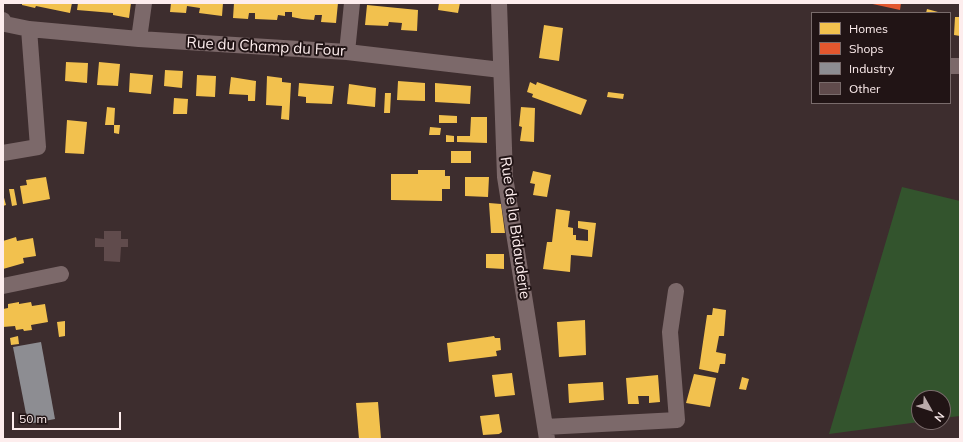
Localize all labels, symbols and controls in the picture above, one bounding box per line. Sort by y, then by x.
legend [811,12,951,104]
text: Homes [849,21,888,36]
street label: Rue du Champ du Four [186,34,346,60]
text: Shops [849,41,884,56]
text: Industry [849,61,894,76]
text: Other [849,81,880,96]
street label: Rue de la Bidauderie [496,156,534,300]
north arrow [911,390,951,430]
scale bar [14,404,123,430]
text: N [931,409,948,425]
text: 50 m [19,411,47,426]

